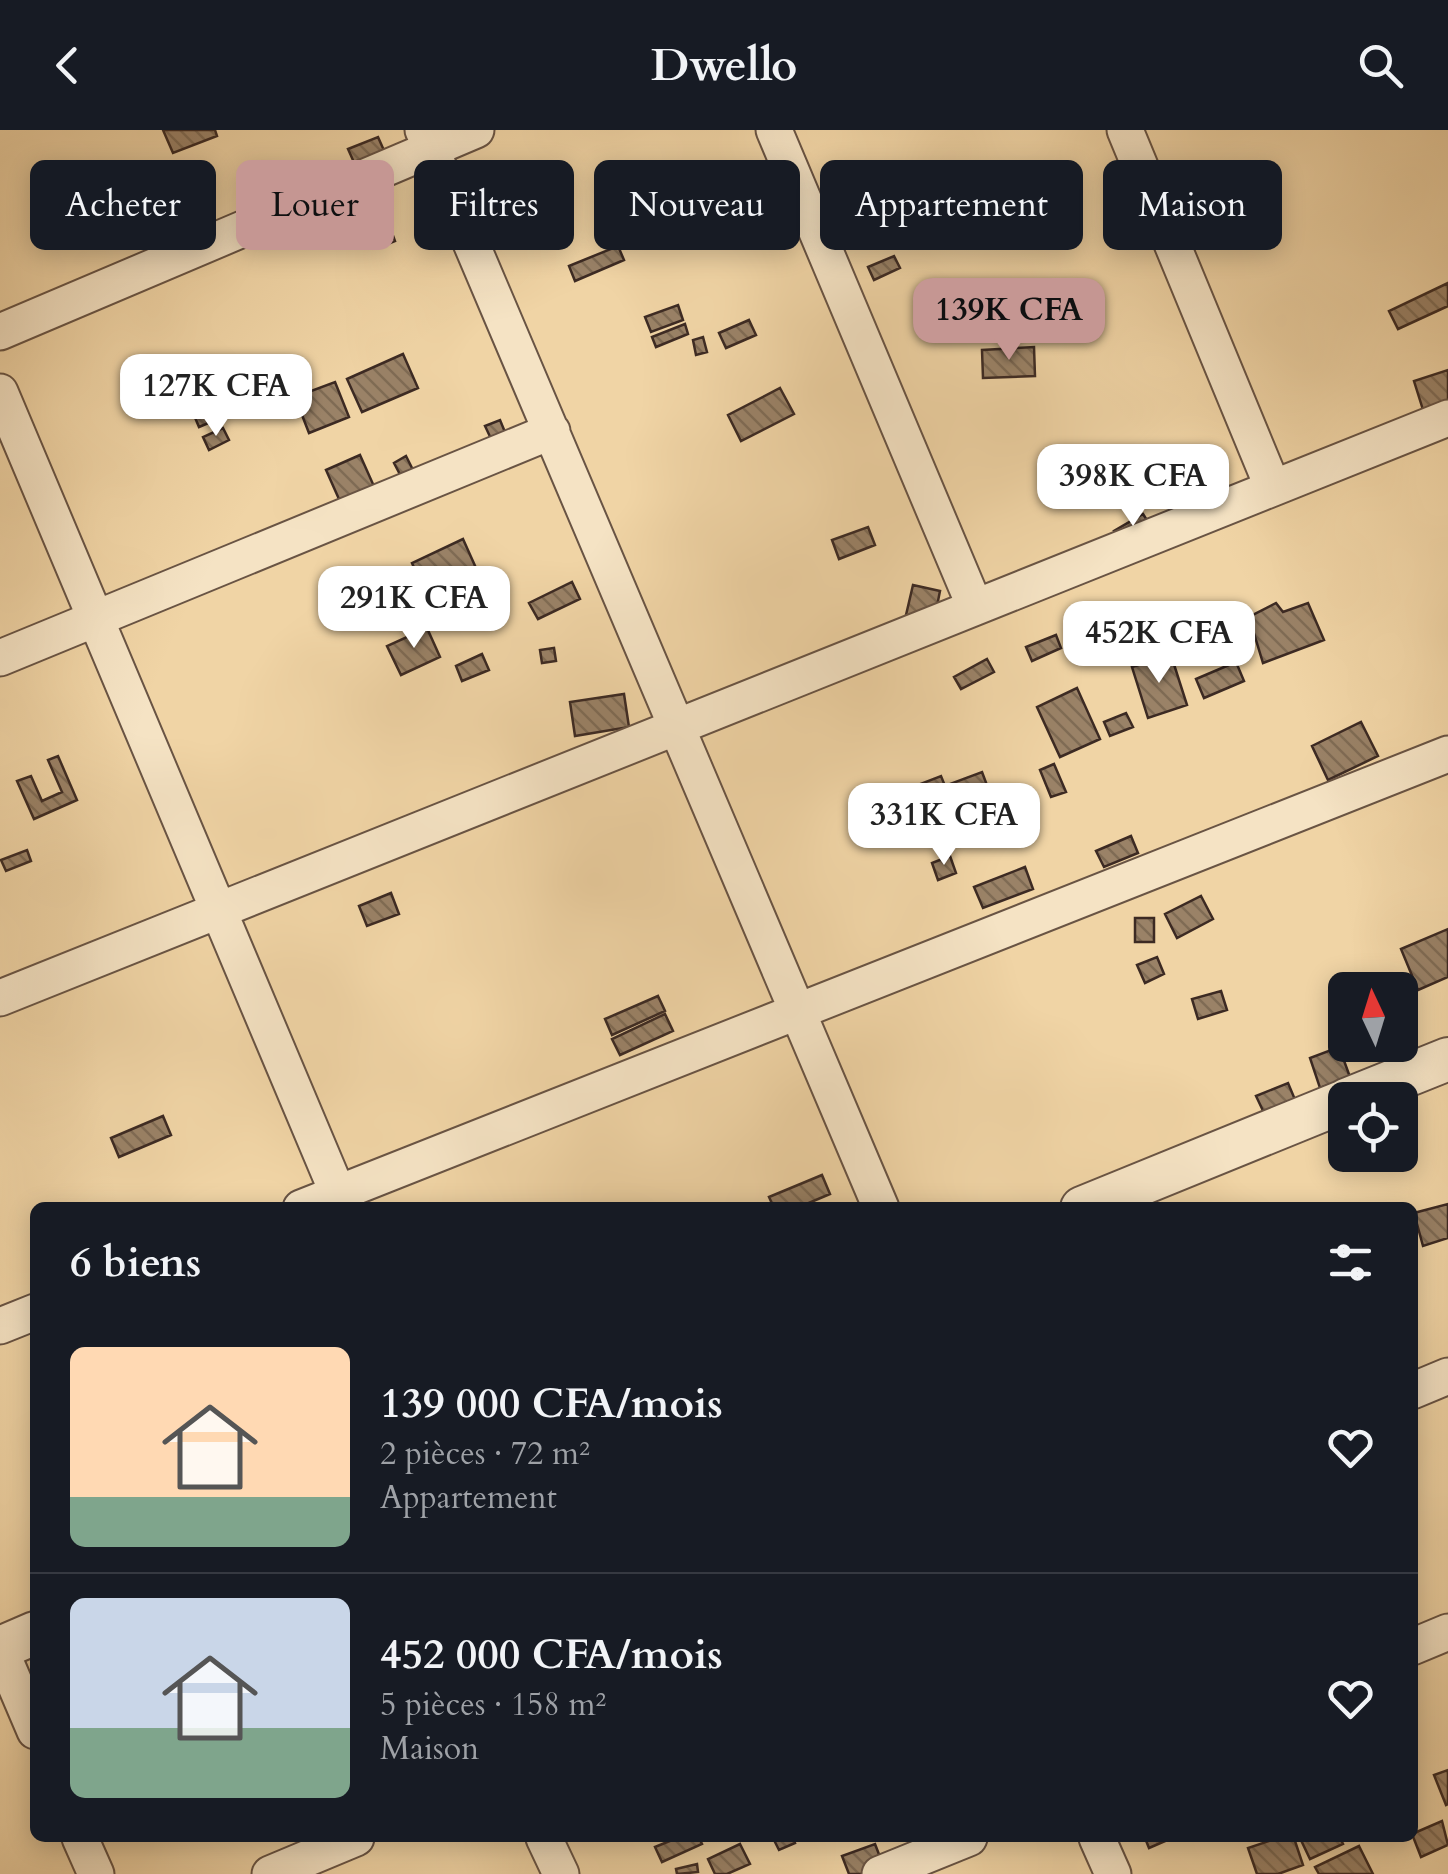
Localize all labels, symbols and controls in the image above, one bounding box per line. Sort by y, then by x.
text: Dwello [651,35,797,96]
icon: back [40,38,95,93]
icon: search [1353,38,1408,93]
chip: Acheter [30,160,216,250]
chip: Louer [236,160,394,250]
chip: Filtres [414,160,574,250]
chip: Nouveau [594,160,800,250]
chip: Appartement [820,160,1083,250]
chip: Maison [1103,160,1282,250]
pin: 139K CFA [906,278,1112,363]
text: 139K CFA [935,288,1083,332]
pin: 127K CFA [113,354,319,439]
text: 127K CFA [142,364,290,408]
pin: 398K CFA [1030,444,1236,529]
text: 398K CFA [1059,454,1207,498]
pin: 291K CFA [311,566,517,651]
text: 291K CFA [340,576,488,620]
pin: 452K CFA [1056,601,1262,686]
text: 452K CFA [1085,611,1233,655]
pin: 331K CFA [841,783,1047,868]
text: 331K CFA [870,793,1018,837]
north arrow [1328,972,1418,1062]
map controls [1328,972,1418,1172]
button: locate [1328,1082,1418,1172]
text: 6 biens [70,1234,201,1291]
icon: filters [1323,1235,1378,1290]
text: 139 000 CFA/mois [380,1375,723,1432]
icon: home [150,1387,270,1507]
icon: heart [1323,1420,1378,1475]
text: 2 pièces · 72 m² [380,1432,590,1476]
text: Appartement [380,1476,557,1520]
text: 452 000 CFA/mois [380,1626,723,1683]
icon: home [150,1638,270,1758]
icon: heart [1323,1671,1378,1726]
text: 5 pièces · 158 m² [380,1683,606,1727]
text: Maison [380,1727,479,1771]

